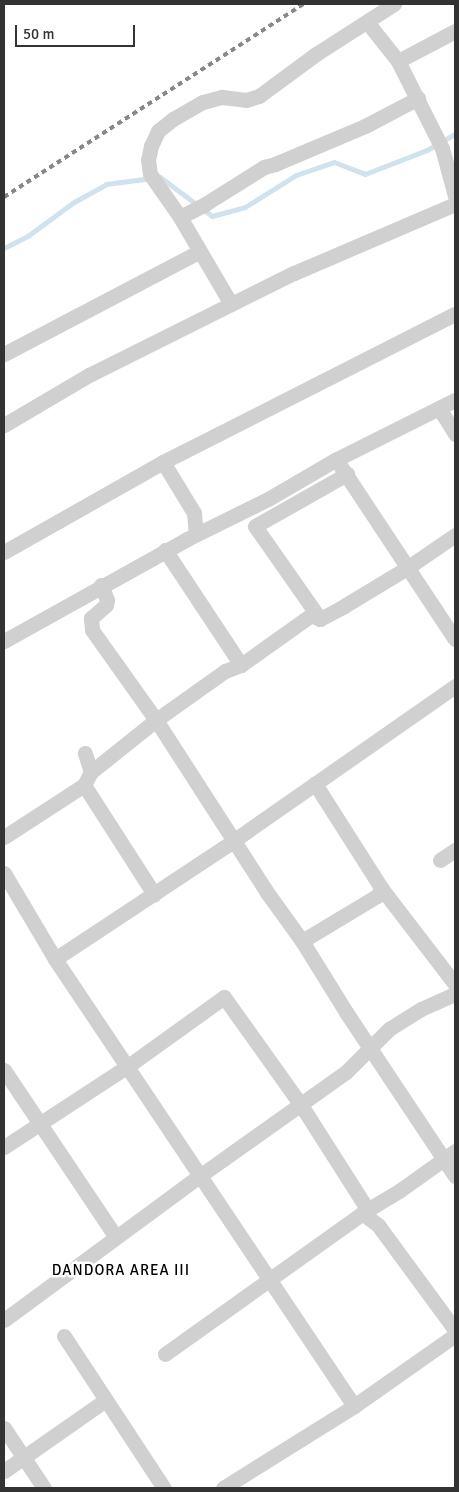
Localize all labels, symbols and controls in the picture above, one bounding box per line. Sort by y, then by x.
scale bar [18,15,138,47]
text: 50 m [23,25,54,43]
district label: DANDORA AREA III [50,1262,192,1280]

